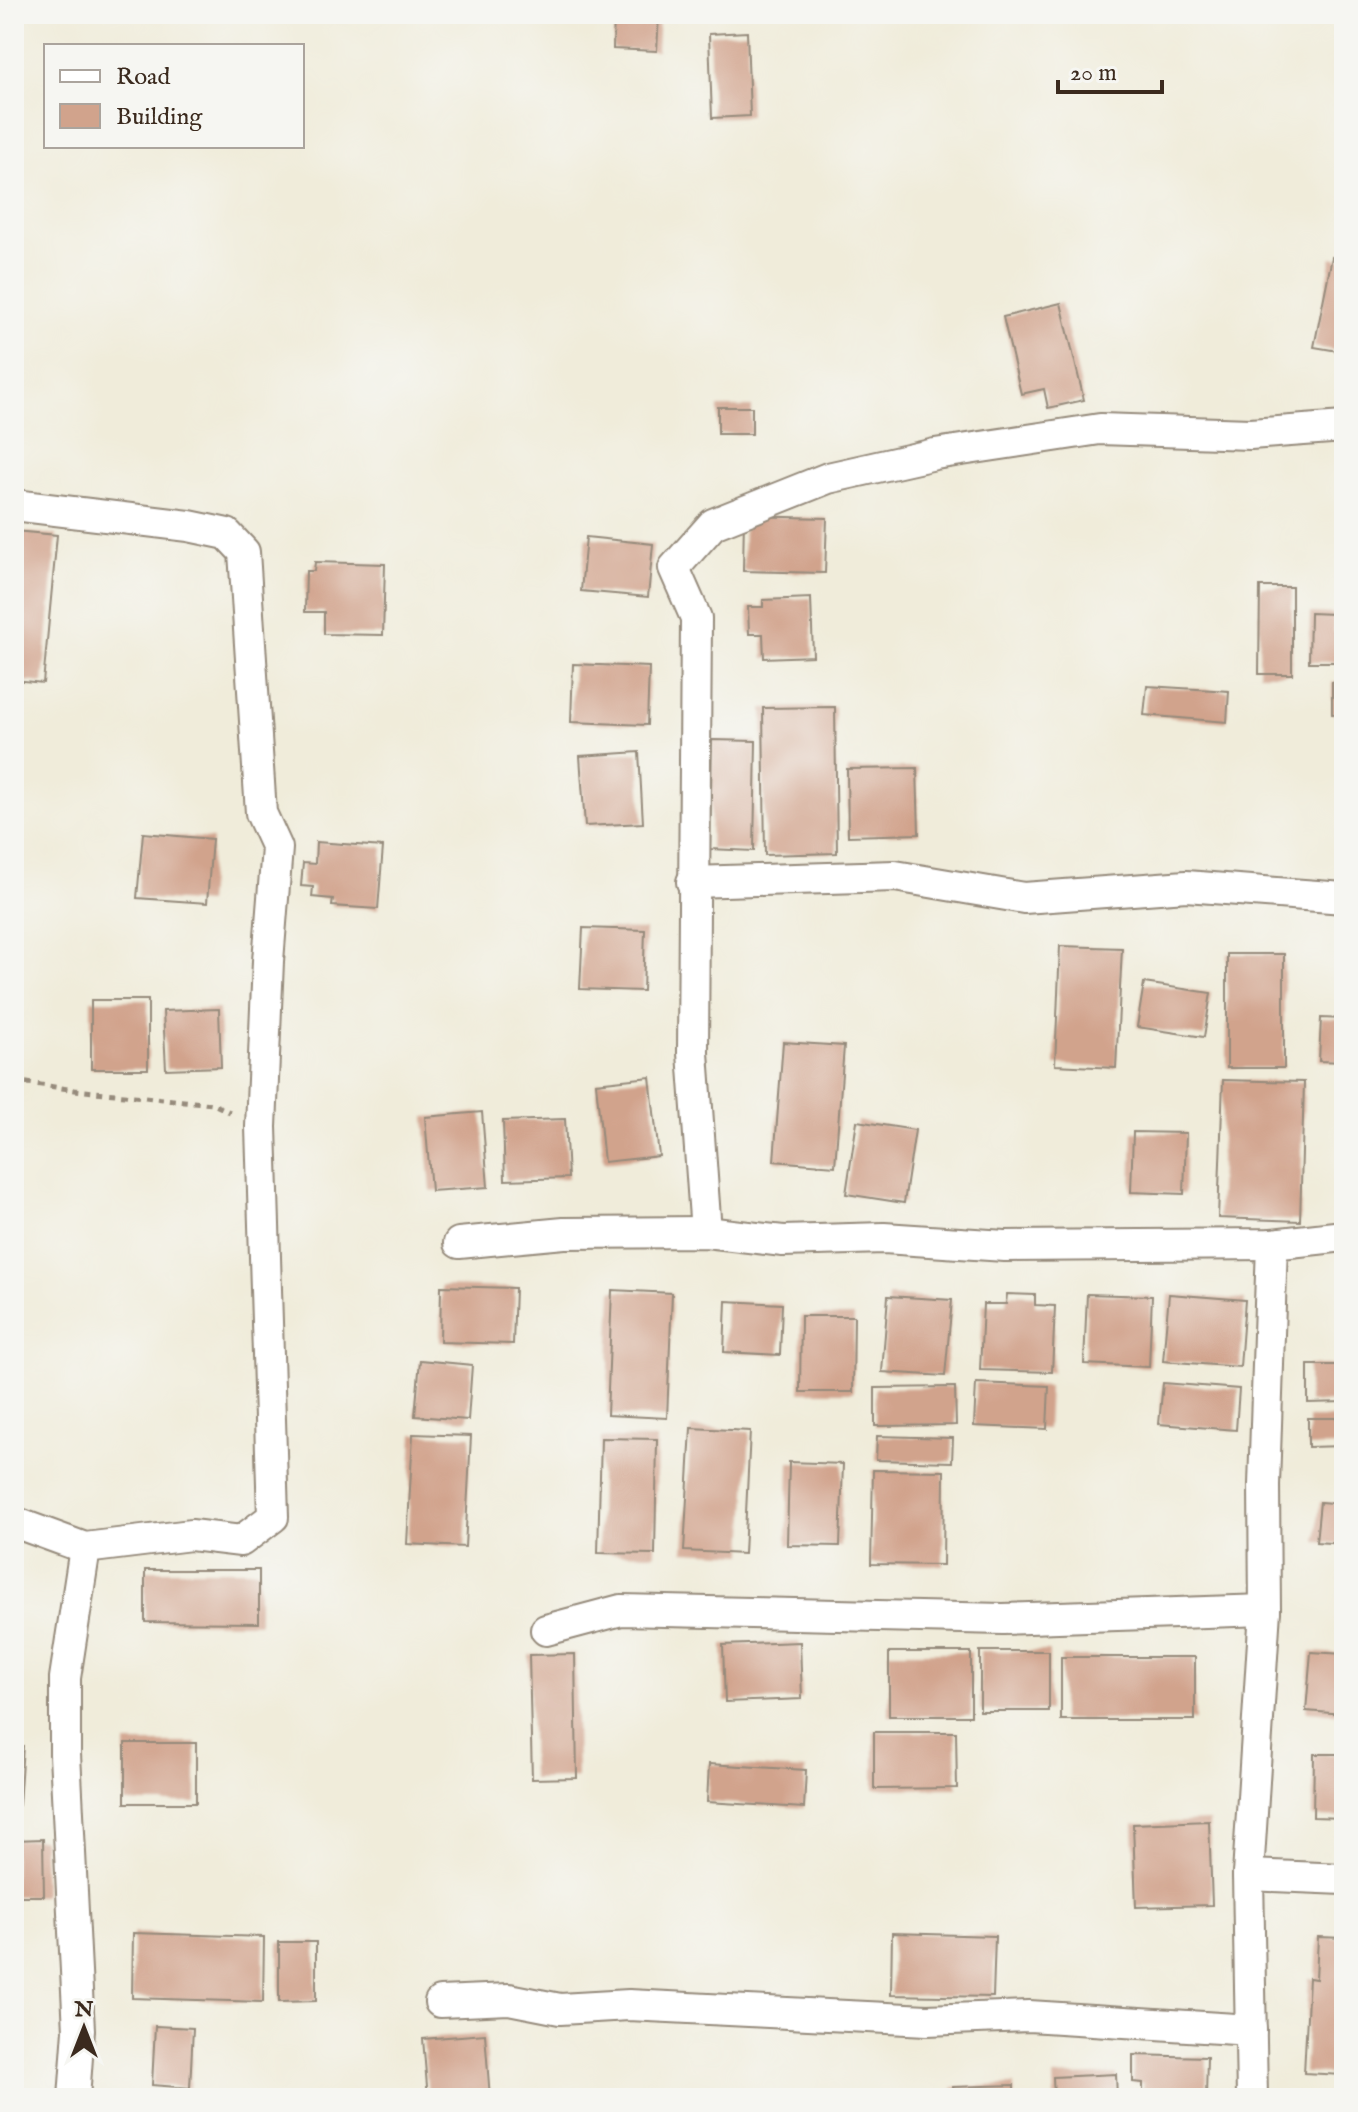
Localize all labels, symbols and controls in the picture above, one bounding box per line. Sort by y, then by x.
legend [44,44,304,148]
scale bar [1058,44,1162,94]
text: 20 m [1070,58,1117,89]
text: Road [116,62,170,93]
text: Building [116,102,203,133]
north arrow [44,1988,124,2068]
text: N [73,1996,94,2024]

